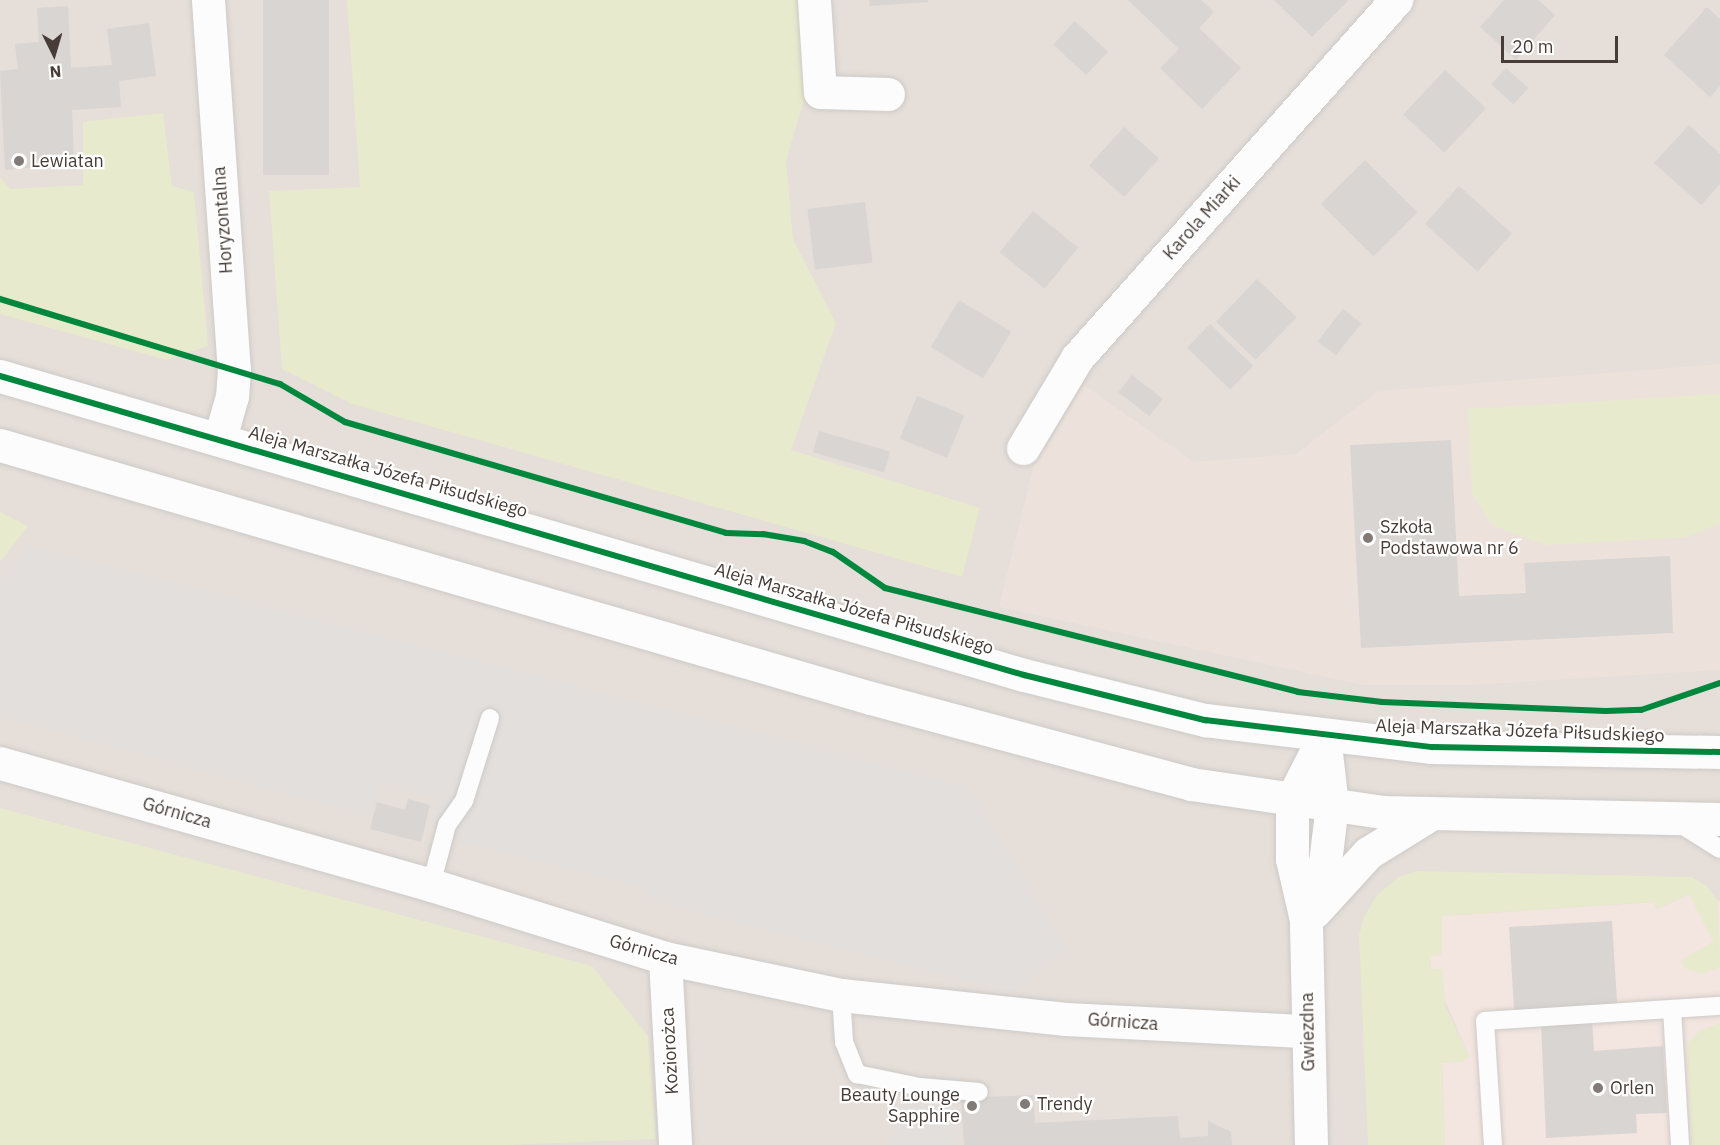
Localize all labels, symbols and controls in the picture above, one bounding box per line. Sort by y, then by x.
north arrow [24,24,84,84]
scale bar [1504,24,1621,62]
text: 20 m [1512,35,1554,58]
text: N [49,61,62,82]
place label: Lewiatan [31,150,104,172]
marker: Lewiatan [12,154,26,168]
street label: Horyzontalna [208,166,238,274]
street label: Karola Miarki [1159,172,1245,264]
street label: Aleja Marszałka Józefa Piłsudskiego [246,422,530,522]
place label: Szkoła Podstawowa nr 6 [1380,517,1519,560]
marker: Szkoła Podstawowa nr 6 [1361,531,1375,545]
street label: Aleja Marszałka Józefa Piłsudskiego [712,559,996,659]
street label: Aleja Marszałka Józefa Piłsudskiego [1375,715,1665,747]
street label: Górnicza [140,793,214,833]
street label: Górnicza [607,930,681,970]
street label: Gwiezdna [1297,992,1319,1072]
street label: Koziorożca [657,1007,683,1095]
street label: Górnicza [1087,1009,1159,1035]
place label: Orlen [1610,1077,1654,1099]
marker: Orlen [1591,1081,1605,1095]
place label: Beauty Lounge Sapphire [840,1085,960,1128]
place label: Trendy [1037,1093,1093,1115]
marker: Trendy [1018,1097,1032,1111]
marker: Beauty Lounge Sapphire [965,1099,979,1113]

